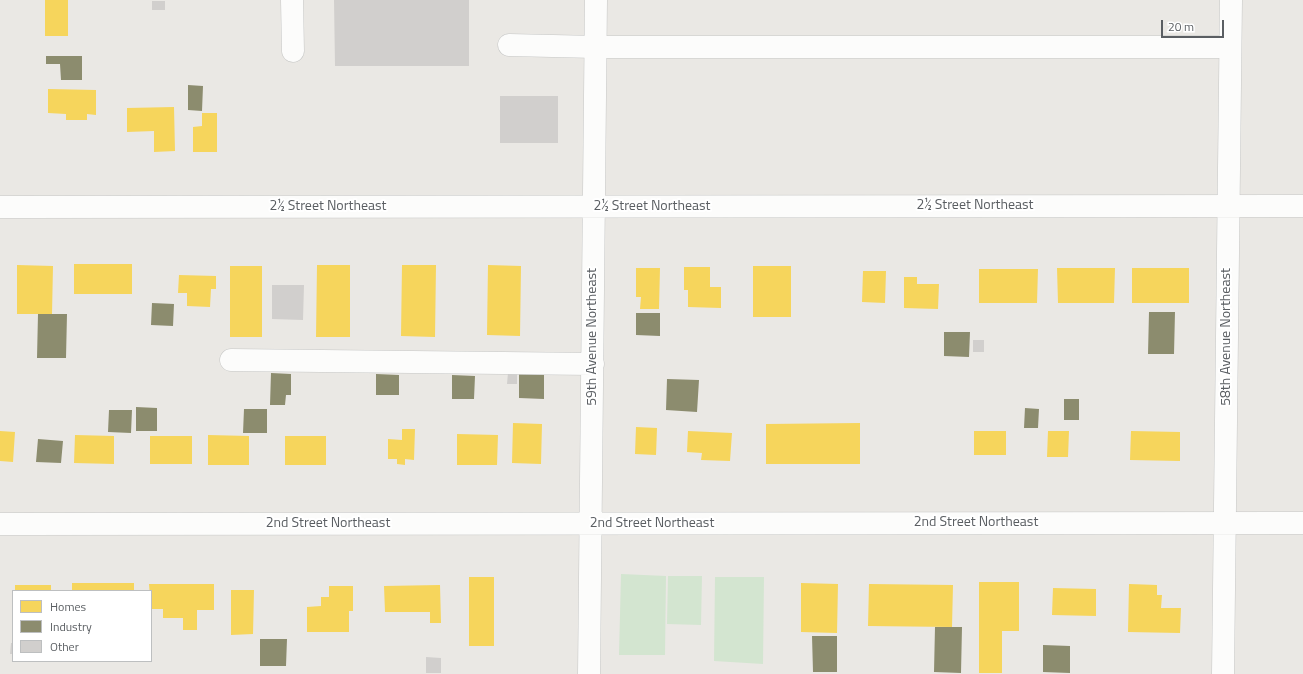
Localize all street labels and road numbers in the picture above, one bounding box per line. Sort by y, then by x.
street label: 2½ Street Northeast [916,198,1034,214]
street label: 2½ Street Northeast [269,199,387,215]
street label: 2½ Street Northeast [593,199,711,215]
street label: 59th Avenue Northeast [585,268,601,406]
street label: 58th Avenue Northeast [1219,268,1235,406]
street label: 2nd Street Northeast [914,515,1038,531]
street label: 2nd Street Northeast [266,516,390,532]
street label: 2nd Street Northeast [590,516,714,532]

